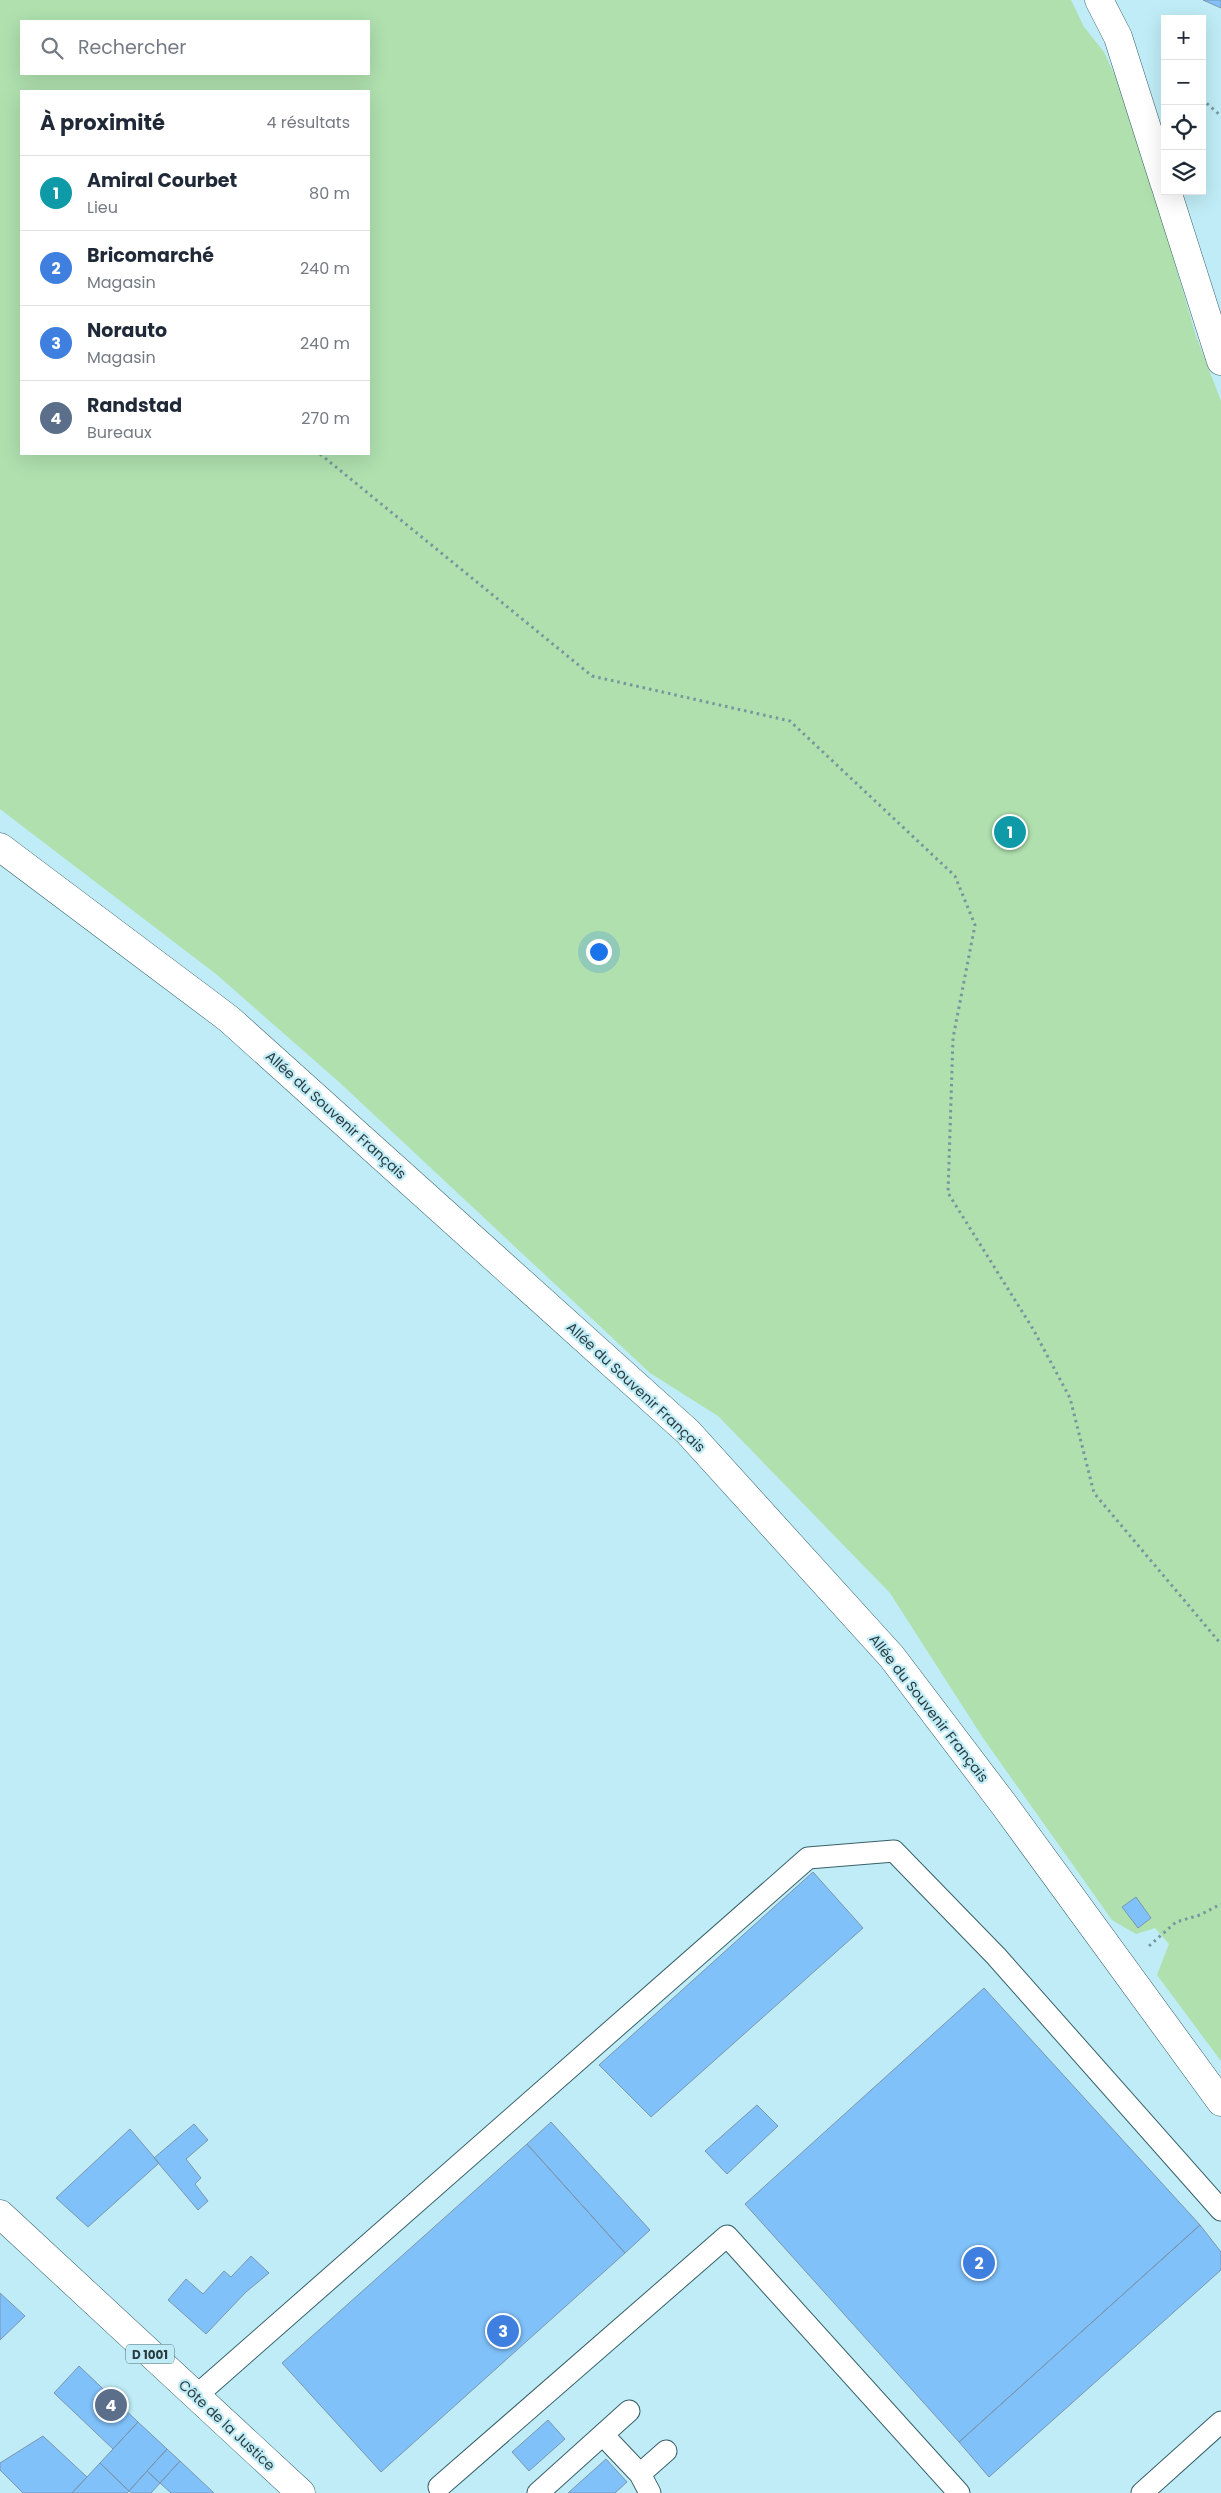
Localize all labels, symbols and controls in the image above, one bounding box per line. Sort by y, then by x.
map controls [1161,15,1206,195]
button: + [1161,15,1206,60]
search box [20,20,370,75]
icon: search [38,34,66,62]
text: Rechercher [78,34,186,61]
button: − [1161,60,1206,105]
button: locate [1161,105,1206,150]
text: À proximité [40,108,165,137]
text: 4 résultats [266,111,350,134]
button: layers [1161,150,1206,195]
text: Amiral Courbet [87,167,237,194]
text: 1 [53,182,59,205]
text: 80 m [309,182,350,205]
text: Lieu [87,196,118,219]
text: Bricomarché [87,242,214,269]
text: 2 [51,257,61,280]
text: 240 m [300,257,350,280]
text: Magasin [87,271,156,294]
text: Norauto [87,317,167,344]
text: 3 [51,332,61,355]
text: 240 m [300,332,350,355]
text: Magasin [87,346,156,369]
text: Randstad [87,392,182,419]
text: 4 [51,407,61,430]
text: 270 m [301,407,350,430]
text: Bureaux [87,421,152,444]
pin: 1 [994,813,1026,851]
your location [586,939,612,965]
street label: Allée du Souvenir Français [261,1046,411,1184]
street label: Allée du Souvenir Français [562,1317,710,1457]
street label: Allée du Souvenir Français [865,1630,993,1786]
pin: 2 [963,2244,995,2282]
pin: 3 [487,2312,519,2350]
road number: D 1001 [126,2344,174,2364]
street label: Côte de la Justice [174,2375,280,2475]
pin: 4 [95,2386,127,2424]

